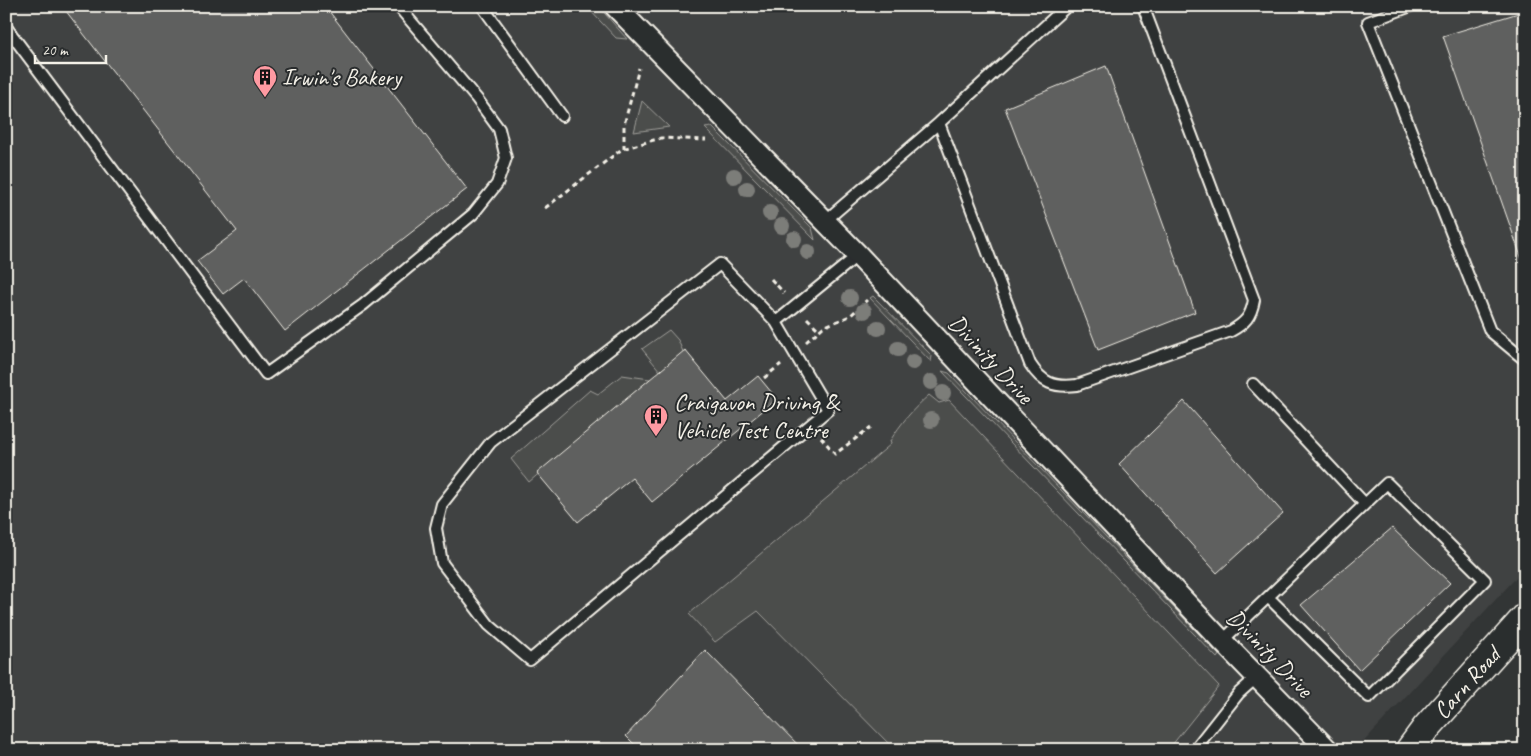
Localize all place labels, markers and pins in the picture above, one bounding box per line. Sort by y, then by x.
place label: Irwin's Bakery [282,62,403,92]
building icon: Irwin's Bakery [252,64,278,98]
place label: Craigavon Driving & Vehicle Test Centre [674,387,841,445]
building icon: Craigavon Driving & Vehicle Test Centre [643,403,669,437]

